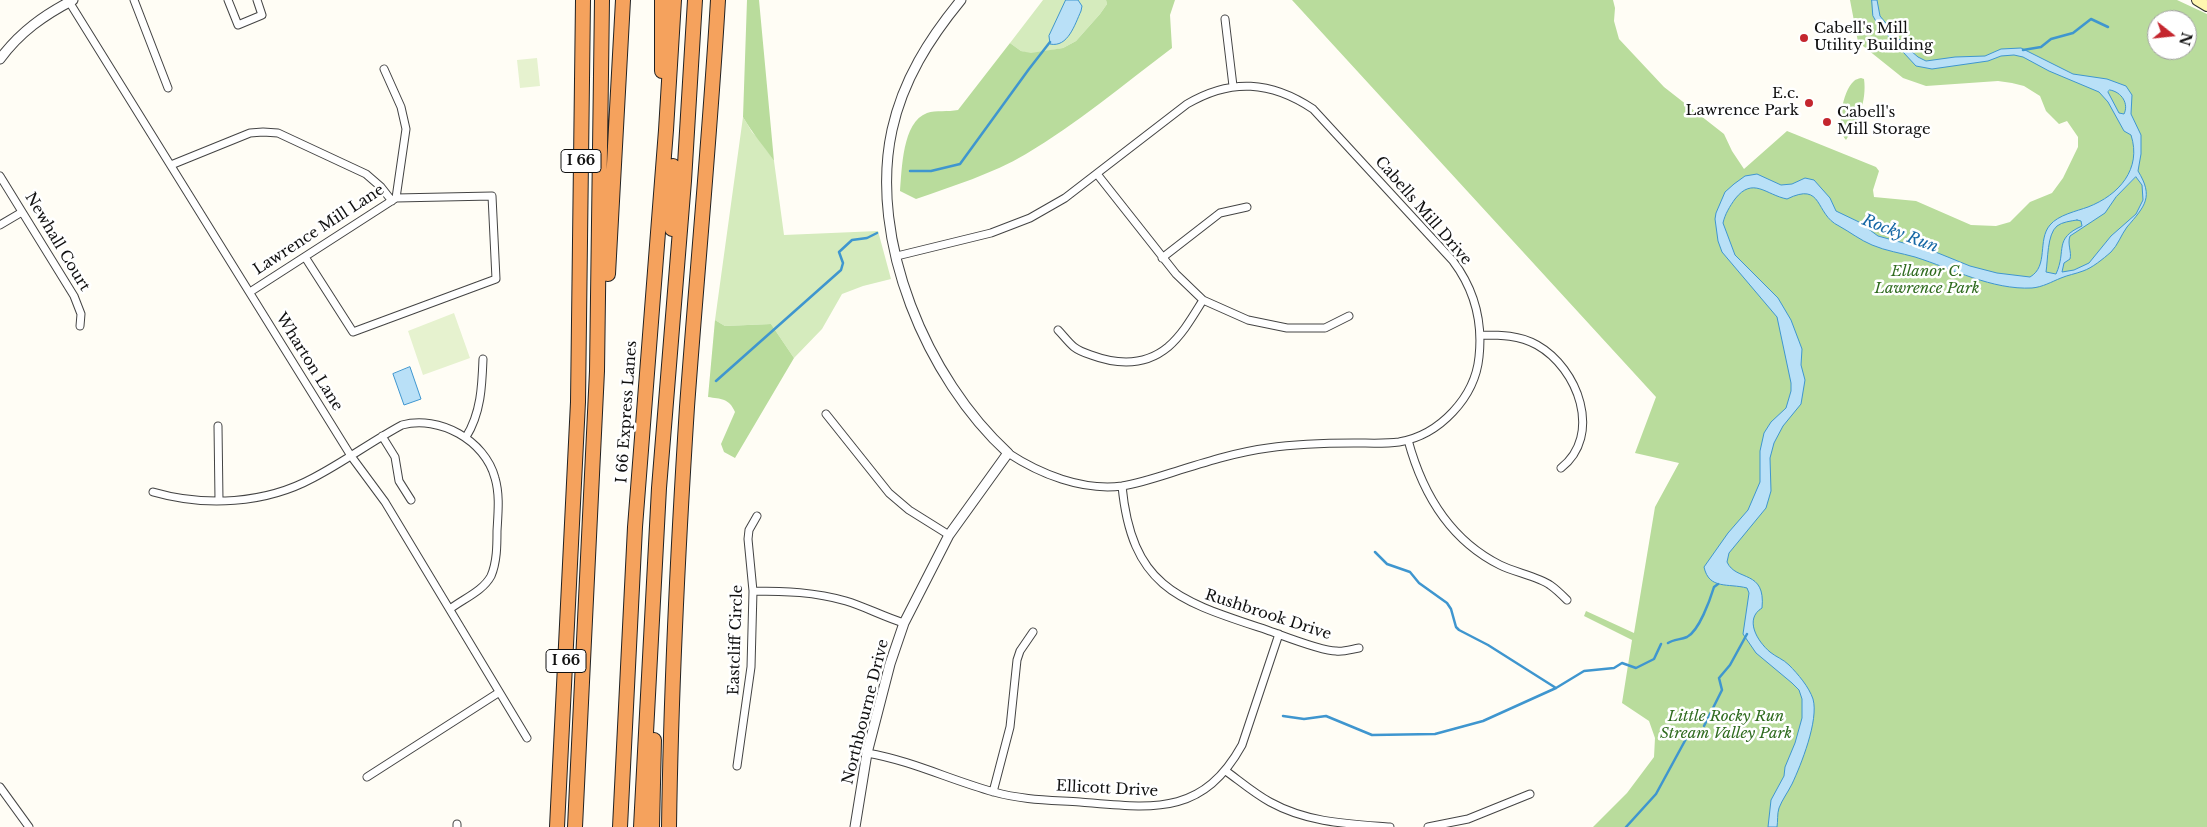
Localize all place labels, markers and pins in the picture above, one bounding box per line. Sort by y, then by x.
place label: Cabell's Mill Utility Building [1814,20,1933,55]
marker: Cabell's Mill Utility Building [1798,32,1810,44]
place label: E.c. Lawrence Park [1686,85,1799,120]
marker: E.c. Lawrence Park [1803,97,1815,109]
place label: Cabell's Mill Storage [1837,104,1931,139]
marker: Cabell's Mill Storage [1821,116,1833,128]

